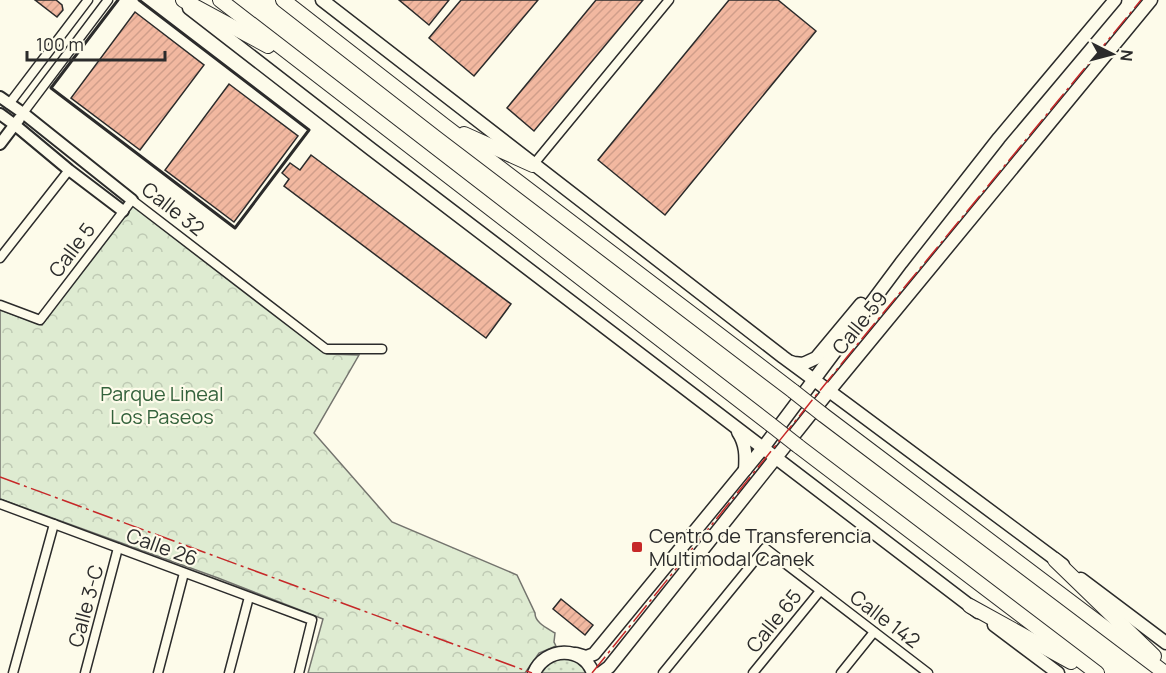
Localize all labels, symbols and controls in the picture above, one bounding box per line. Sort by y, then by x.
scale bar [27,24,165,62]
north arrow [1082,24,1142,84]
text: 100 m [36,32,84,56]
text: N [1115,49,1138,62]
street label: Calle 32 [136,176,210,242]
street label: Calle 5 [42,217,101,283]
street label: Calle 59 [826,285,894,360]
park label: Parque Lineal Los Paseos [100,380,224,430]
street label: Calle 26 [123,521,202,572]
place label: Centro de Transferencia Multimodal Canek [649,522,871,572]
marker: Centro de Transferencia Multimodal Canek [630,540,644,554]
street label: Calle 3-C [62,562,109,650]
street label: Calle 65 [740,583,808,658]
street label: Calle 142 [845,583,926,654]

